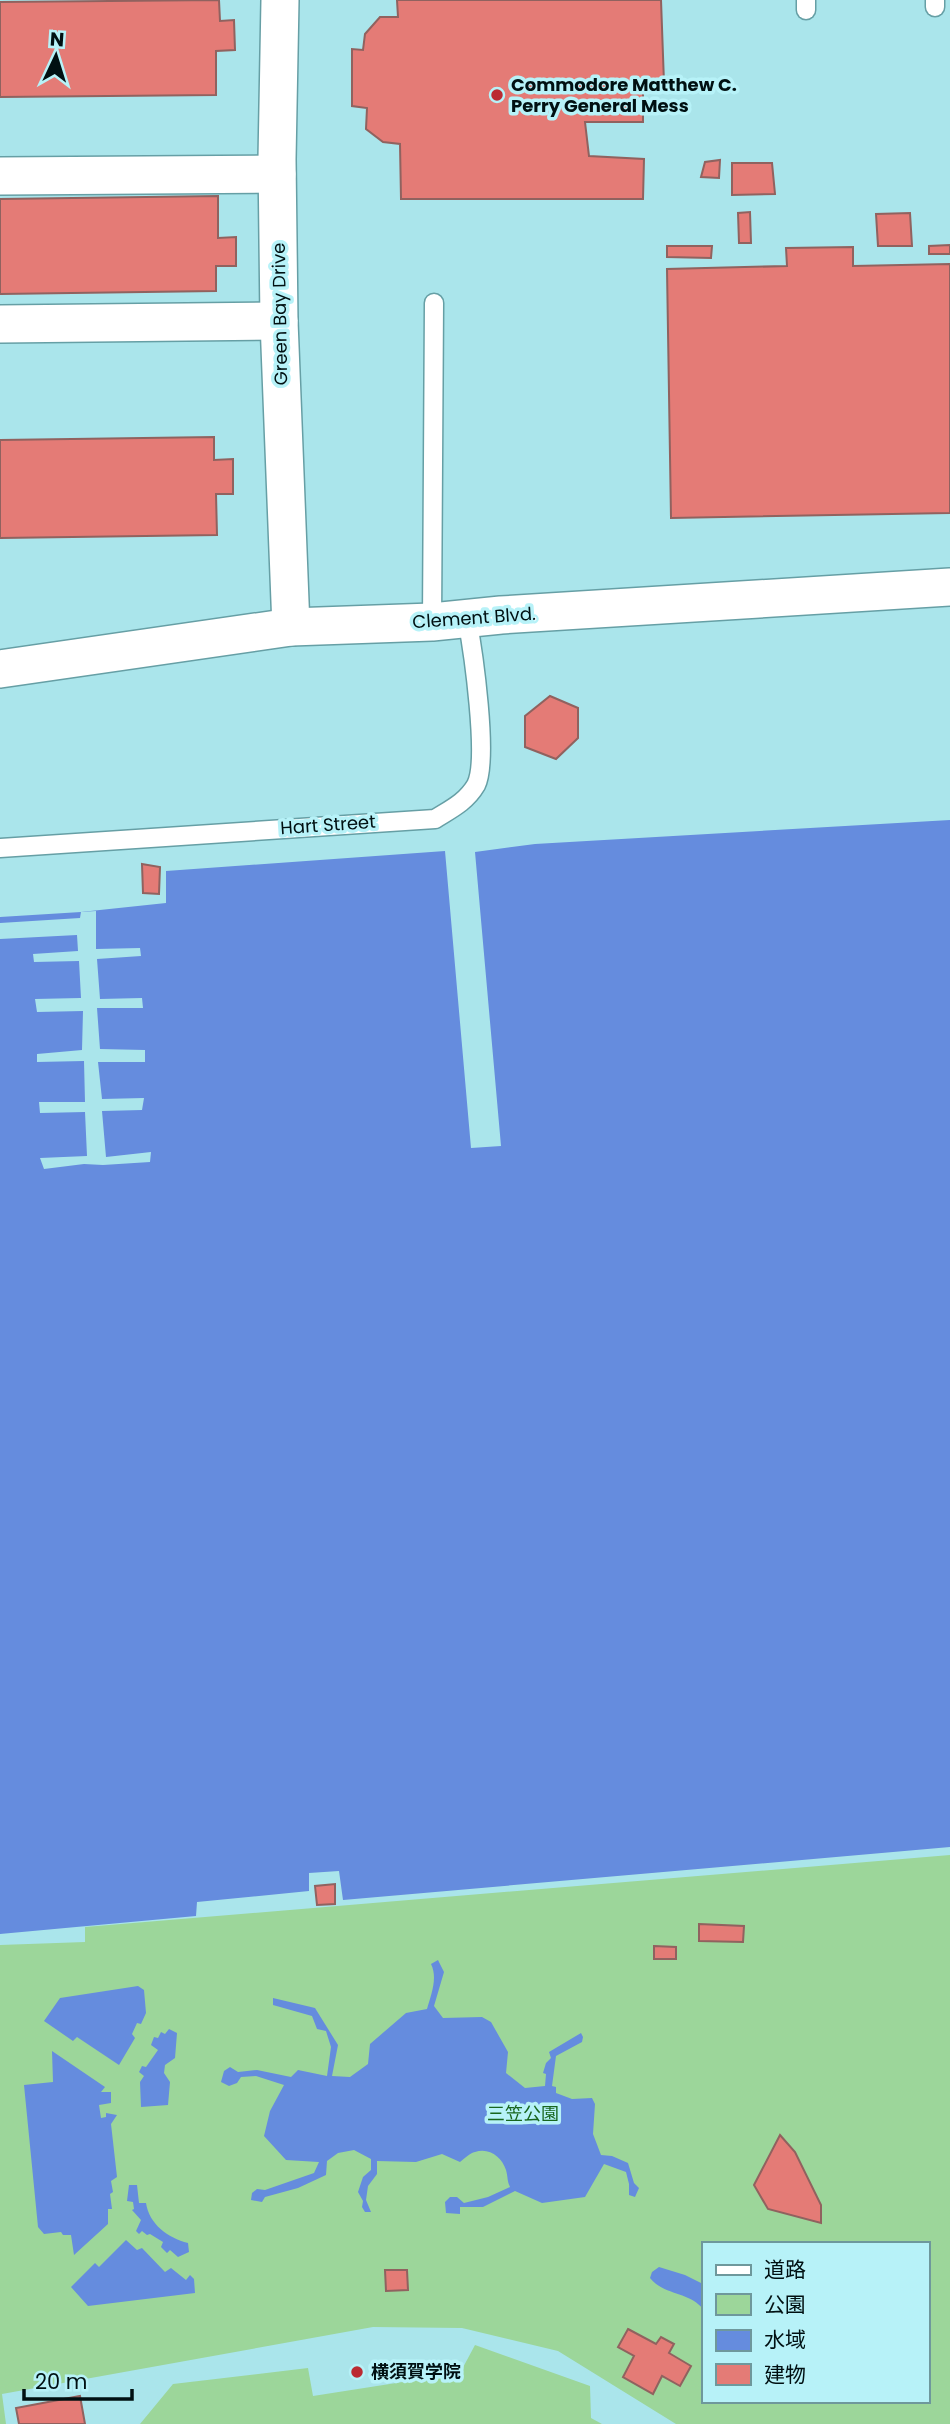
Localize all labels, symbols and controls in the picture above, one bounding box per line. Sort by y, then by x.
north arrow [21,21,91,91]
text: N [49,26,65,54]
place label: Commodore Matthew C. Perry General Mess [511,72,737,118]
marker: Commodore Matthew C. Perry General Mess [489,87,505,103]
street label: Green Bay Drive [266,242,293,386]
street label: Clement Blvd. [411,601,536,634]
street label: Hart Street [280,809,376,840]
park label: 三笠公園 [487,2101,559,2126]
legend [702,2242,929,2403]
text: 道路 [764,2255,806,2284]
text: 公園 [764,2290,806,2319]
text: 水域 [764,2325,806,2354]
scale bar [24,2358,133,2402]
place label: 横須賀学院 [371,2359,461,2384]
text: 建物 [764,2360,806,2389]
marker: 横須賀学院 [349,2364,365,2380]
text: 20 m [35,2367,88,2396]

